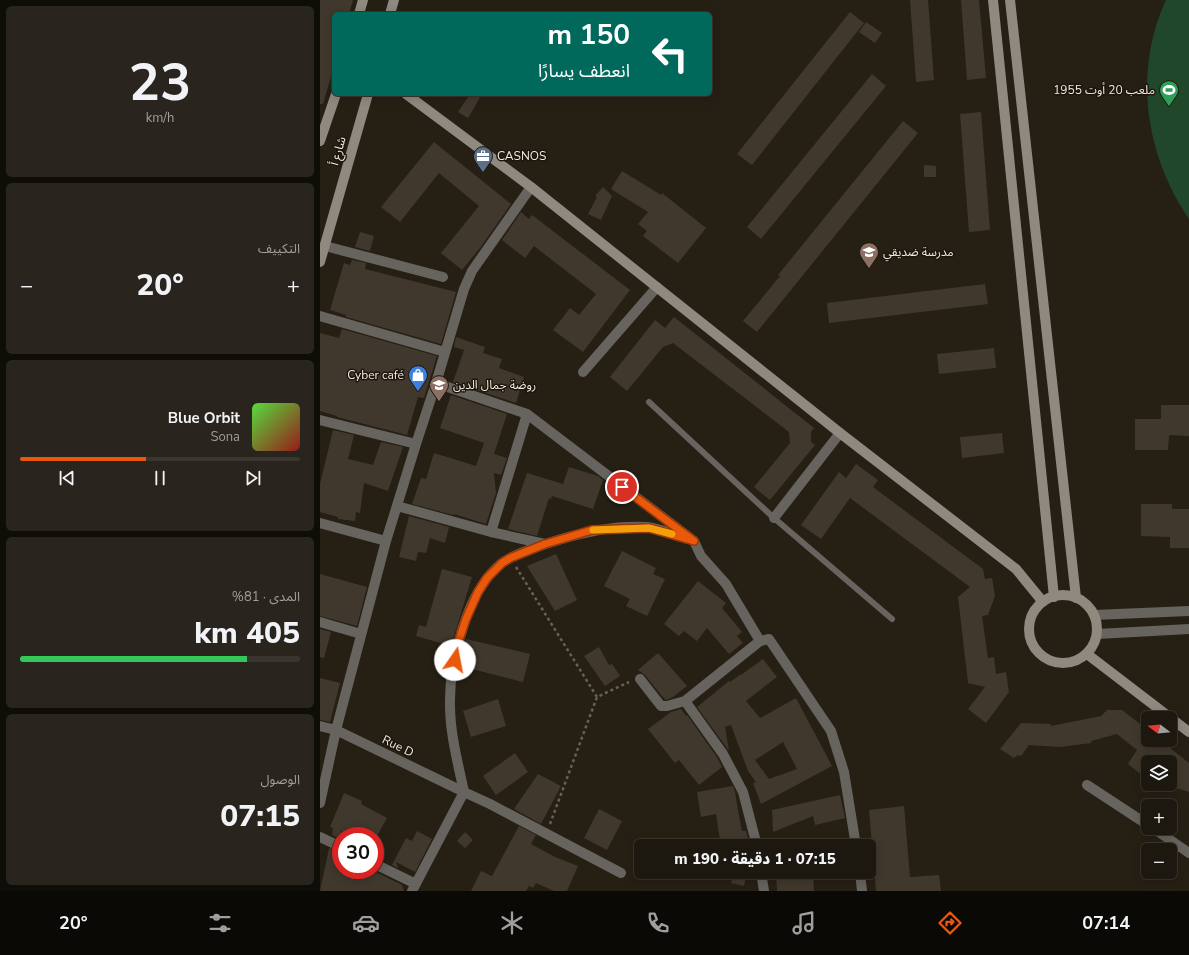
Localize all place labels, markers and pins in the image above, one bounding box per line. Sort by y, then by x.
sports icon: ملعب 20 أوت 1955 [1158,79,1180,107]
place label: ملعب 20 أوت 1955 [1053,82,1155,98]
office icon: CASNOS [472,145,494,173]
place label: CASNOS [497,148,546,164]
school or university icon: مدرسة ضديقي [858,241,880,269]
place label: مدرسة ضديقي [883,244,954,262]
shop icon: Cyber café [407,364,429,392]
place label: Cyber café [347,367,404,383]
school or university icon: روضة جمال الدين [428,374,450,402]
place label: روضة جمال الدين [453,377,536,393]
pin [605,470,639,504]

